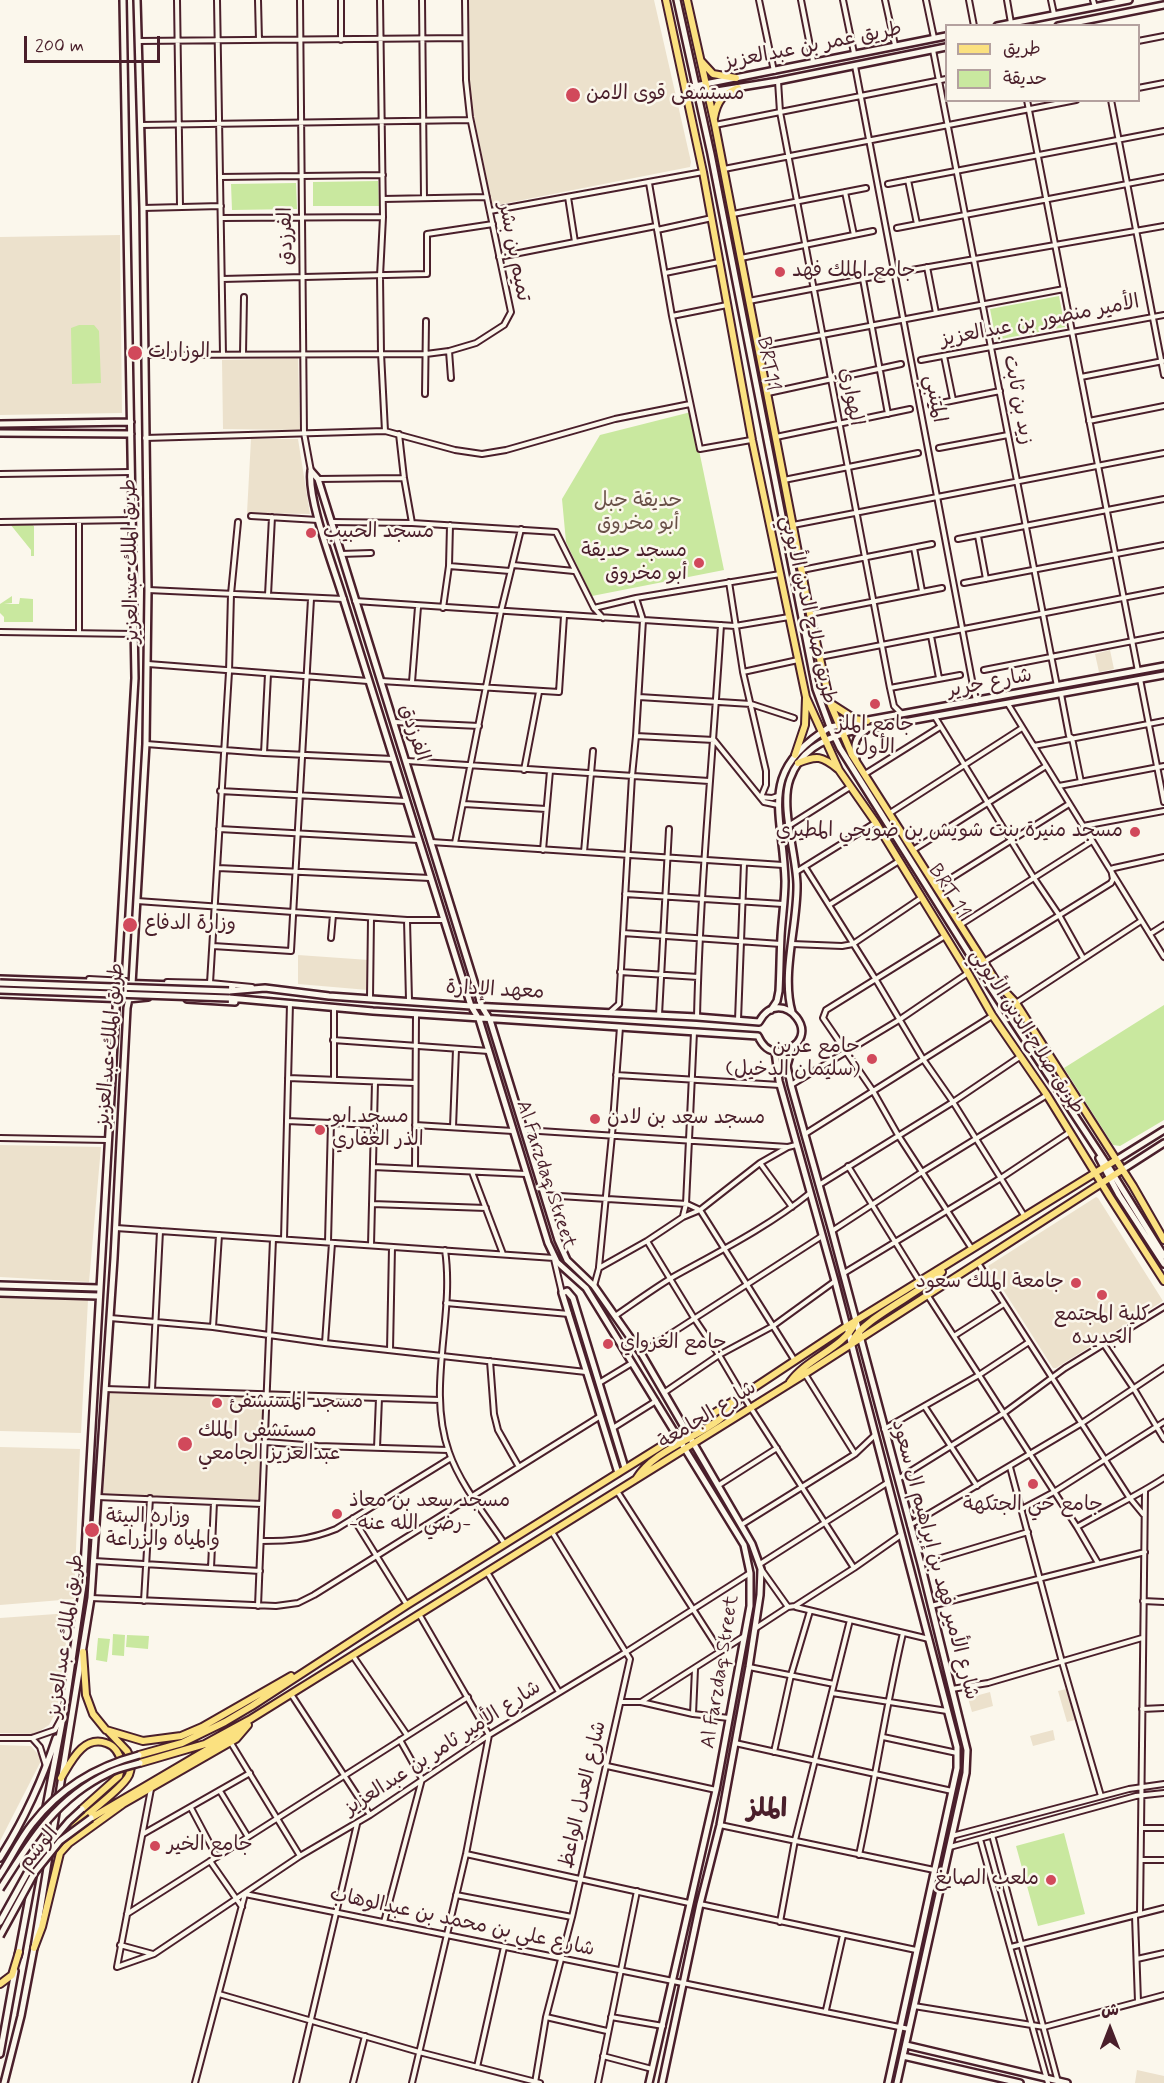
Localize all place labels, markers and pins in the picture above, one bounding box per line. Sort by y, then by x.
place label: مستشفى قوى الامن [586,83,744,107]
marker: مستشفى قوى الامن [564,86,582,104]
place label: جامع الملك فهد [792,260,916,284]
marker: جامع الملك فهد [773,265,787,279]
place label: الوزارات [148,341,210,365]
marker: الوزارات [126,344,144,362]
place label: مسجد الحبيب [323,521,434,545]
marker: مسجد الحبيب [304,526,318,540]
place label: مسجد حديقة أبو مخروق [581,540,687,587]
marker: مسجد حديقة أبو مخروق [692,556,706,570]
marker: جامع الملز الأول [868,697,882,711]
place label: جامع الملز الأول [836,714,914,761]
place label: مسجد منيرة بنت شويش بن ضويحي المطيري [776,820,1123,844]
marker: مسجد منيرة بنت شويش بن ضويحي المطيري [1128,825,1142,839]
place label: وزارة الدفاع [144,913,236,937]
marker: وزارة الدفاع [121,916,139,934]
place label: جامع عرين (سليمان الدخيل) [725,1036,860,1083]
marker: جامع عرين (سليمان الدخيل) [865,1052,879,1066]
place label: مسجد ابو الذر الغفاري [332,1106,424,1153]
place label: مسجد سعد بن لادن [607,1107,765,1131]
marker: مسجد سعد بن لادن [588,1112,602,1126]
marker: مسجد ابو الذر الغفاري [313,1123,327,1137]
place label: جامعة الملك سعود [916,1271,1064,1295]
marker: جامعة الملك سعود [1069,1276,1083,1290]
marker: كلية المجتمع الجديده [1095,1288,1109,1302]
place label: كلية المجتمع الجديده [1054,1304,1150,1351]
place label: جامع الغزواي [620,1332,727,1356]
marker: جامع الغزواي [601,1337,615,1351]
place label: مسجد المستشفئ [229,1391,363,1415]
marker: مسجد المستشفئ [210,1396,224,1410]
place label: مستشفى الملك عبدالعزيز الجامعي [198,1420,340,1467]
marker: مستشفى الملك عبدالعزيز الجامعي [176,1435,194,1453]
marker: جامع حي الجتكهة [1026,1477,1040,1491]
place label: مسجد سعد بن معاذ -رضي الله عنه- [349,1490,510,1537]
place label: جامع حي الجتكهة [963,1494,1103,1518]
place label: وزاره البيئة والمياه والزراعة [106,1506,220,1553]
marker: مسجد سعد بن معاذ -رضي الله عنه- [330,1507,344,1521]
marker: وزاره البيئة والمياه والزراعة [83,1521,101,1539]
place label: جامع الخير [167,1834,253,1858]
marker: جامع الخير [148,1839,162,1853]
place label: ملعب الصايغ [935,1868,1039,1892]
marker: ملعب الصايغ [1044,1873,1058,1887]

